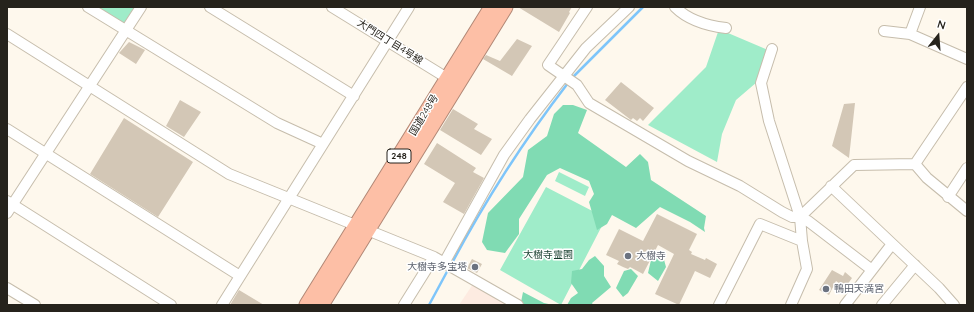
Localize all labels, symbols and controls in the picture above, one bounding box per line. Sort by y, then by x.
north arrow [918,16,958,56]
street label: 大門四丁目4号線 [355,17,425,67]
text: N [936,17,947,32]
street label: 国道248号 [407,92,441,138]
road number: 248 [387,149,411,163]
park label: 大樹寺霊園 [523,249,573,261]
place label: 大樹寺 [636,250,666,262]
marker: 大樹寺 [623,251,633,261]
place label: 大樹寺多宝塔 [407,261,467,273]
marker: 大樹寺多宝塔 [470,262,480,272]
place label: 鴨田天満宮 [834,283,884,295]
marker: 鴨田天満宮 [821,284,831,294]

